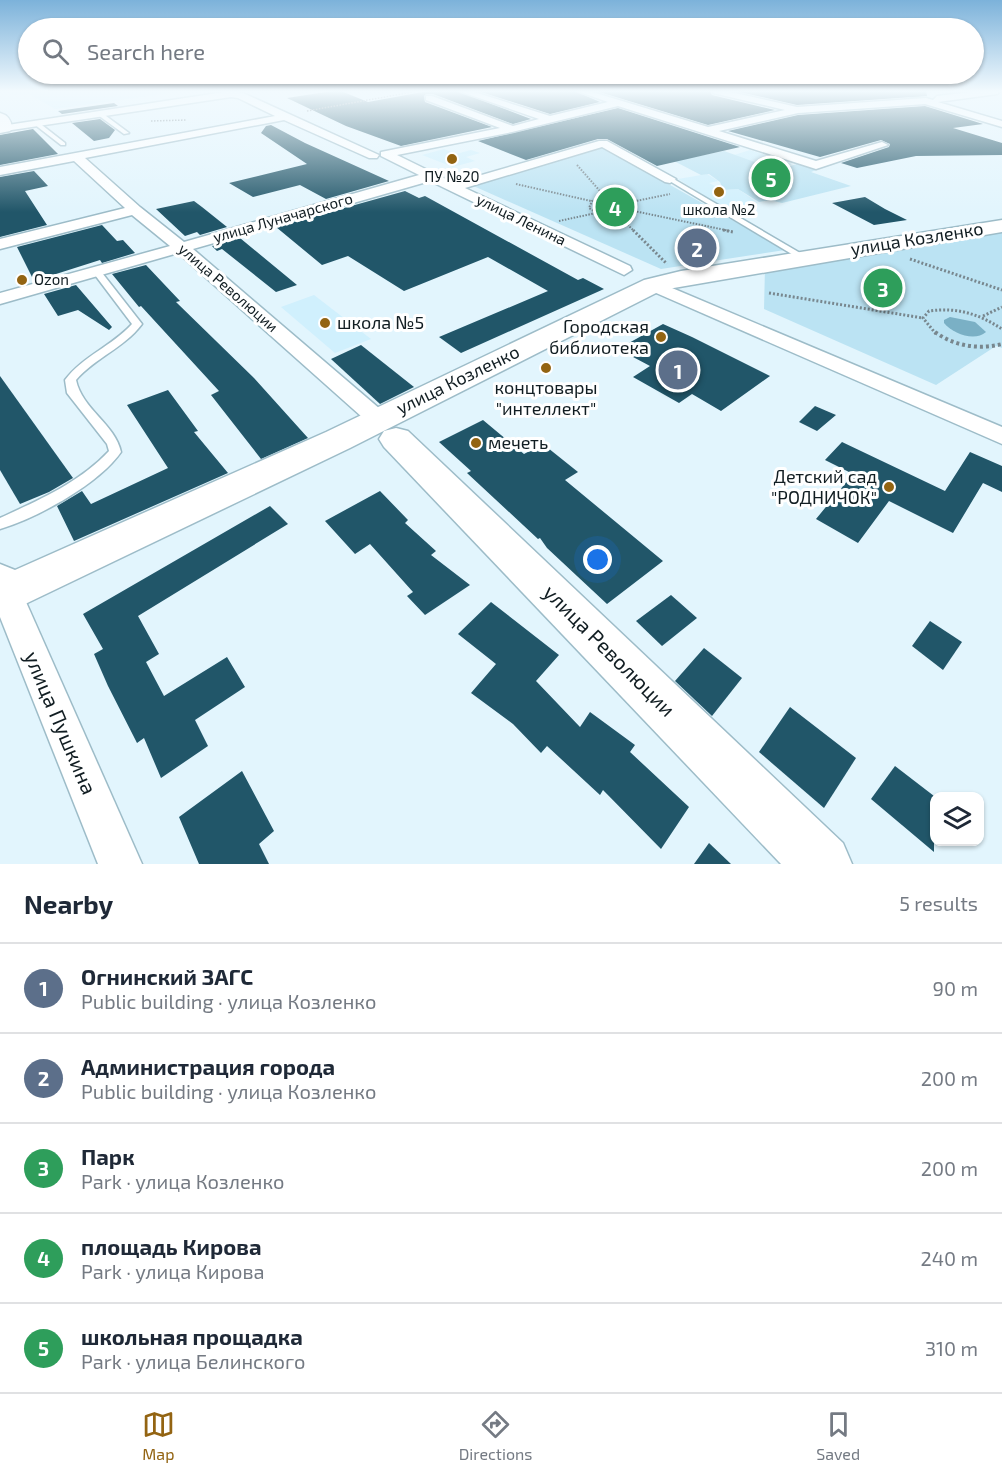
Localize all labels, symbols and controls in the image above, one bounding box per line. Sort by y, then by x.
search box [18,18,984,84]
icon: search [39,35,72,68]
text: Search here [87,38,205,64]
marker: ПУ №20 [445,152,459,166]
pin: 5 [752,156,790,201]
place label: ПУ №20 [424,167,480,185]
pin: 4 [596,184,634,230]
marker: школа №2 [712,185,726,199]
street label: улица Луначарского [211,189,355,247]
street label: улица Ленина [473,190,569,249]
place label: школа №2 [682,200,756,218]
street label: улица Козленко [849,217,985,259]
pin: 2 [678,226,716,270]
street label: улица Революции [175,239,282,336]
pin: 3 [864,266,902,310]
place label: Ozon [34,270,69,288]
marker: Ozon [15,273,29,287]
place label: школа №5 [337,311,424,333]
place label: Городская библиотека [549,315,649,358]
marker: школа №5 [318,316,332,330]
marker: Городская библиотека [654,330,668,344]
street label: улица Козленко [392,340,523,418]
pin: 1 [658,348,698,392]
marker: концтовары "интеллект" [539,361,553,375]
place label: концтовары "интеллект" [494,376,598,419]
place label: мечеть [488,431,548,453]
marker: мечеть [469,436,483,450]
place label: Детский сад "РОДНИЧОК" [771,465,877,508]
marker: Детский сад "РОДНИЧОК" [882,480,896,494]
your location [583,545,612,574]
street label: улица Революции [538,579,681,722]
street label: улица Пушкина [19,647,103,798]
map controls [930,792,984,846]
button: layers [930,792,984,846]
text: Nearby [24,888,113,919]
text: 5 results [899,891,978,915]
text: Огнинский ЗАГС [81,963,253,989]
text: 1 [39,976,48,1000]
text: 90 m [933,976,978,1000]
text: Public building · улица Козленко [81,989,376,1013]
text: Администрация города [81,1053,335,1079]
text: 2 [38,1066,49,1090]
text: 200 m [921,1066,978,1090]
text: Public building · улица Козленко [81,1079,376,1103]
text: Парк [81,1143,135,1169]
text: 3 [38,1156,49,1180]
text: 200 m [921,1156,978,1180]
text: Park · улица Козленко [81,1169,284,1193]
text: площадь Кирова [81,1233,262,1259]
text: 4 [37,1246,50,1270]
text: 240 m [920,1246,978,1270]
text: Park · улица Кирова [81,1259,265,1283]
text: школьная прощадка [81,1323,303,1349]
text: 5 [38,1336,49,1360]
text: 310 m [925,1336,978,1360]
text: Park · улица Белинского [81,1349,305,1373]
tab: Map [142,1408,175,1463]
tab: Directions [459,1408,532,1463]
tab: Saved [816,1408,860,1463]

